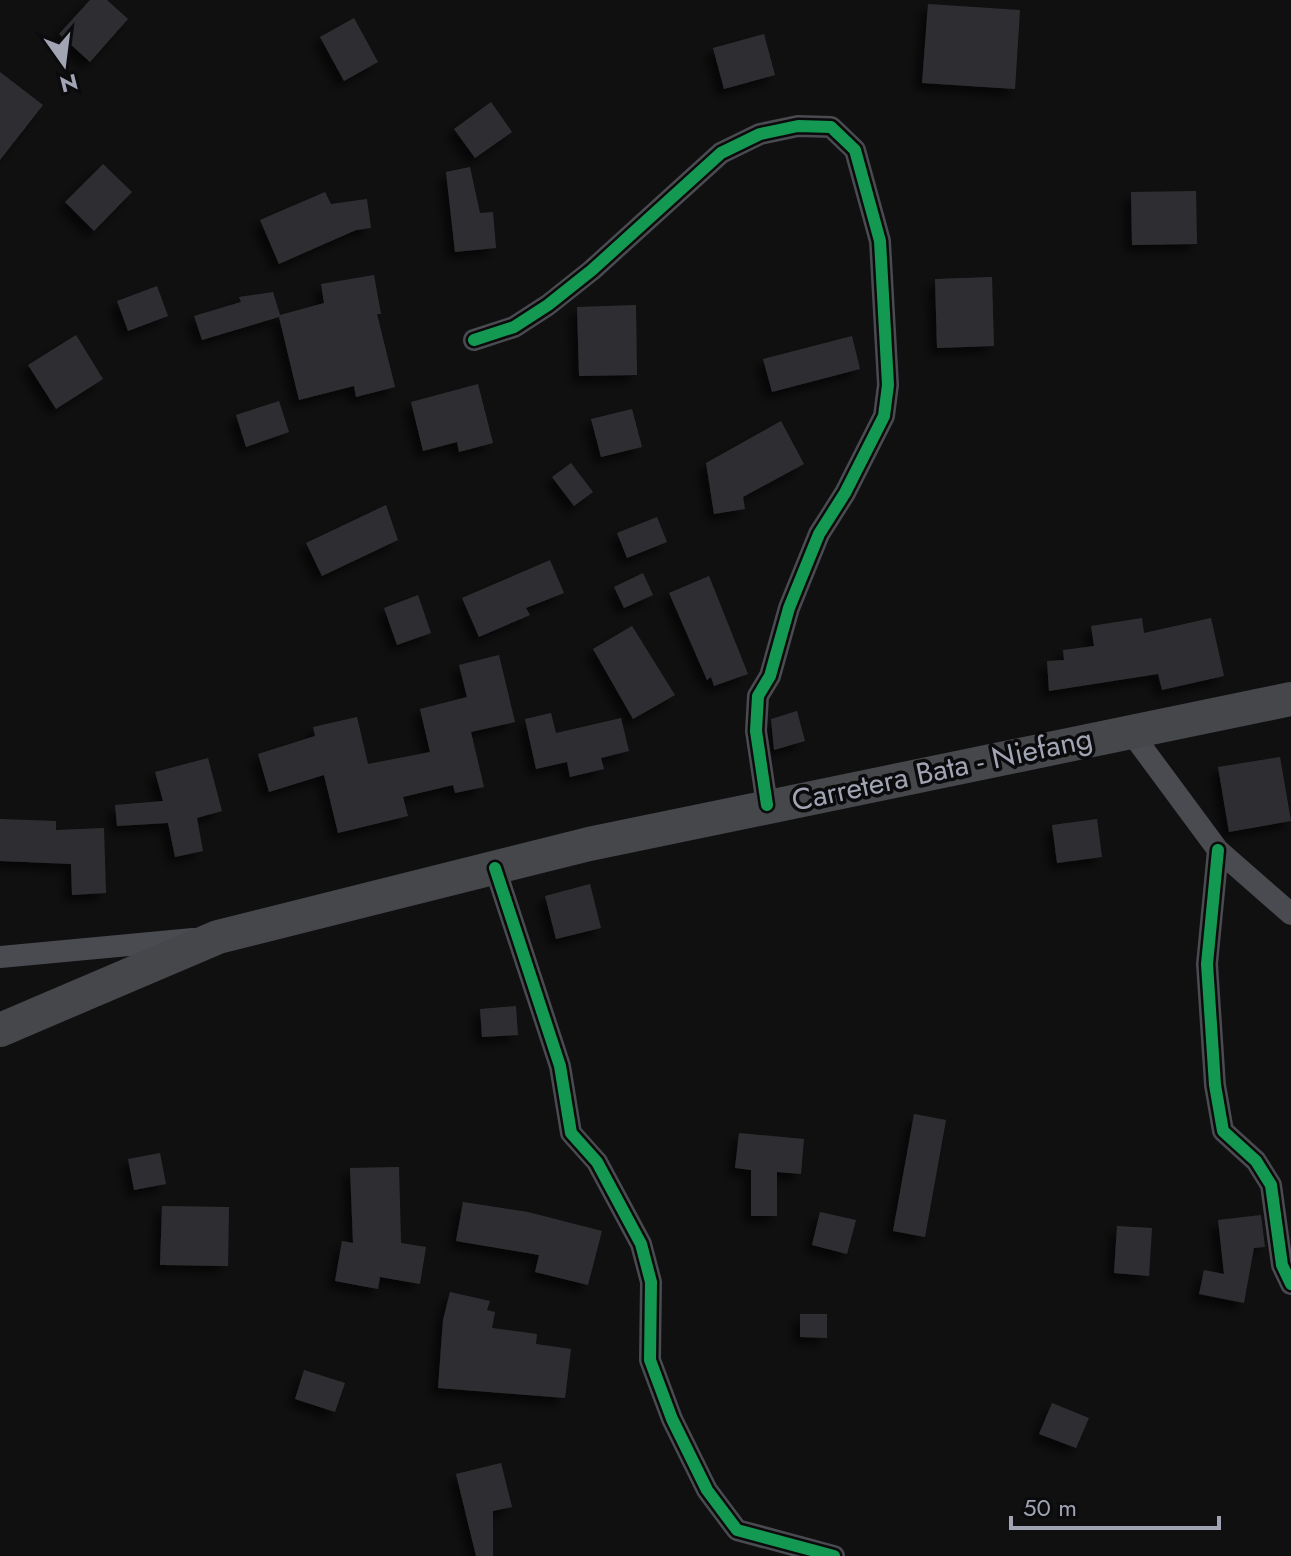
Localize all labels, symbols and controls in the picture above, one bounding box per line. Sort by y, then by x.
north arrow [24,24,104,104]
text: N [56,66,81,101]
street label: Carretera Bata - Niefang [788,716,1096,822]
scale bar [1011,1480,1219,1530]
text: 50 m [1023,1490,1077,1525]

